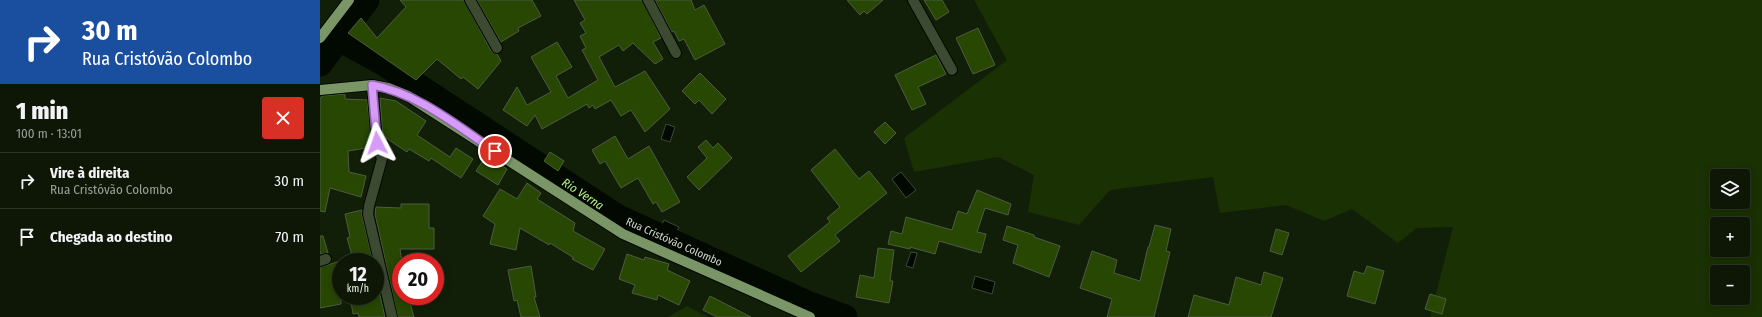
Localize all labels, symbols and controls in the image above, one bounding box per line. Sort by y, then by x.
text: 30 m [82,14,138,47]
icon: right [16,16,68,68]
text: Rua Cristóvão Colombo [82,48,252,70]
text: 1 min [16,97,68,125]
button: close [262,97,304,139]
position arrow [356,122,398,164]
text: 100 m · 13:01 [16,126,82,141]
pin [478,134,512,168]
icon: arrive [484,140,506,162]
text: Vire à direita [50,164,129,182]
map controls [1710,169,1750,305]
button: layers [1710,169,1750,209]
icon: right [16,170,38,192]
text: 30 m [274,172,304,190]
water label: Rio Verna [559,175,606,213]
text: Rua Cristóvão Colombo [50,182,173,197]
street label: Rua Cristóvão Colombo [624,215,724,269]
button: + [1710,217,1750,257]
icon: arrive [16,226,38,248]
text: Chegada ao destino [50,228,172,246]
text: 70 m [275,228,304,246]
speed limit sign: 20 [392,253,444,305]
text: 12 [349,262,367,286]
button: − [1710,265,1750,305]
text: km/h [347,283,369,295]

